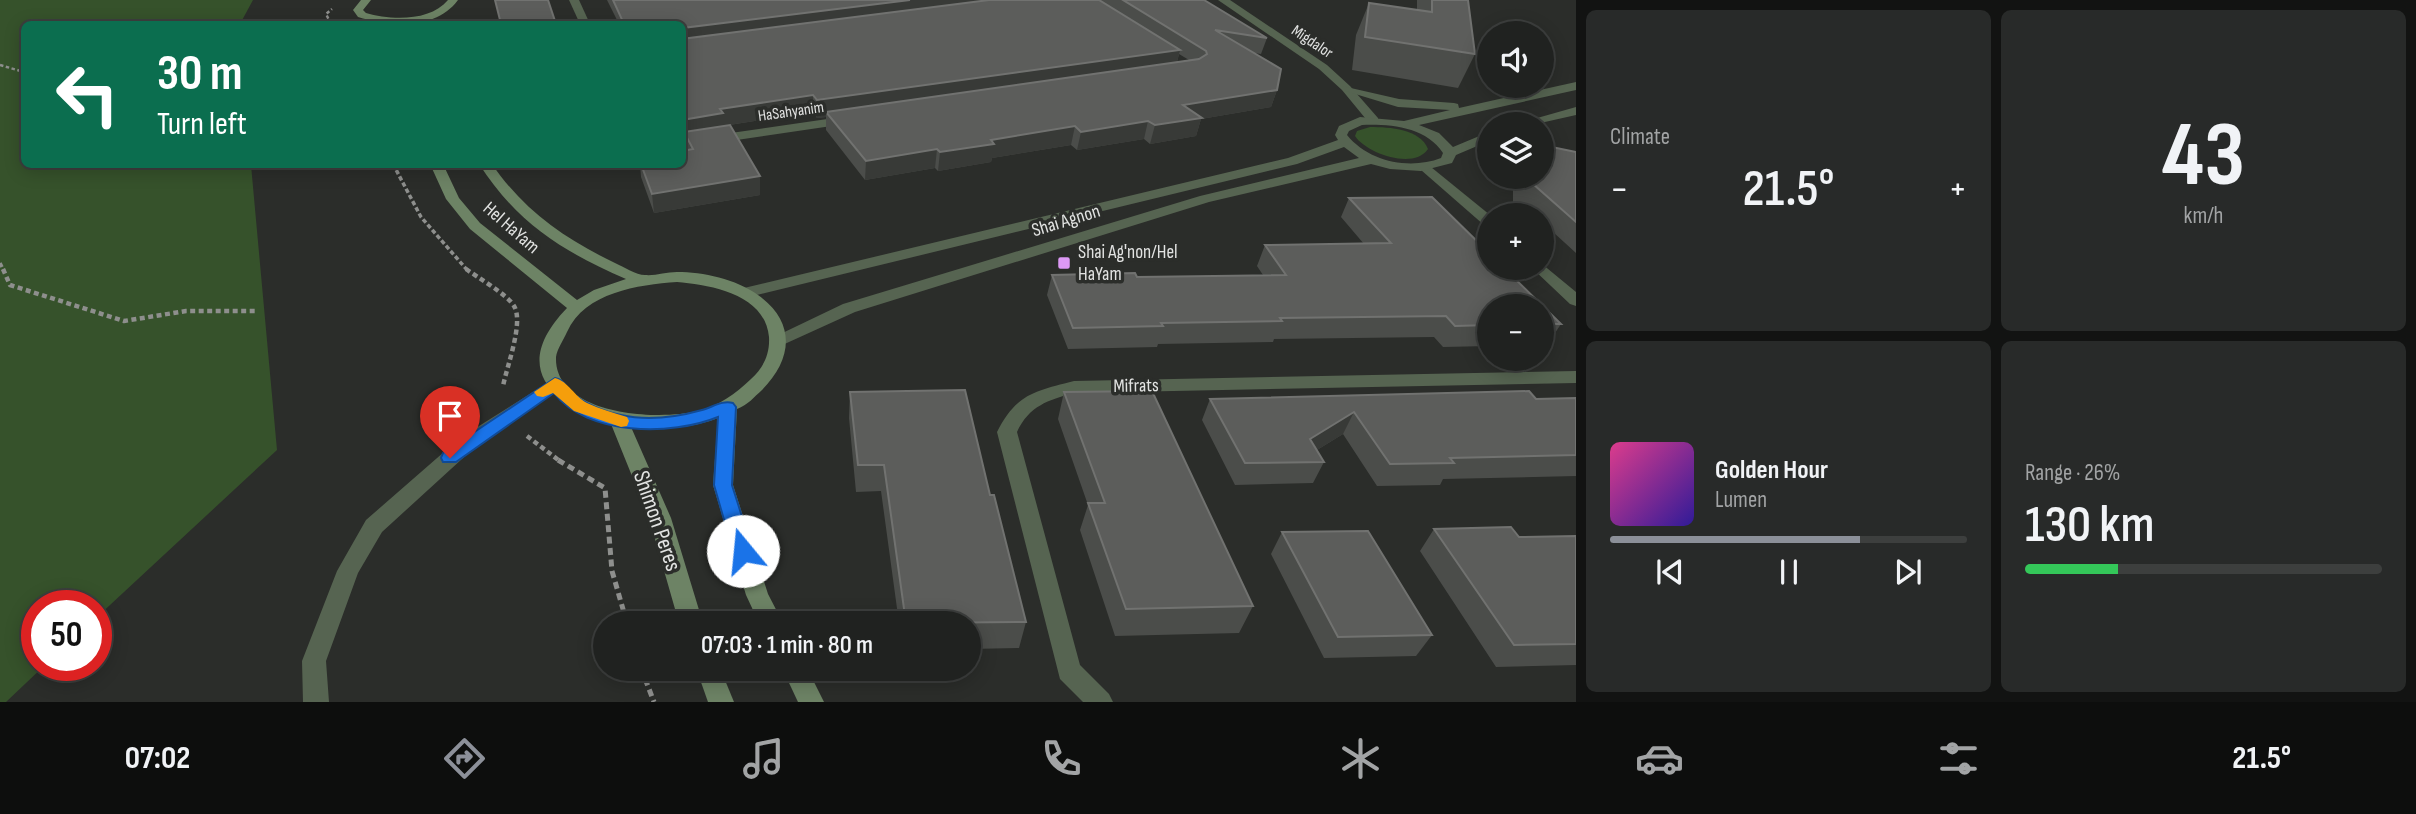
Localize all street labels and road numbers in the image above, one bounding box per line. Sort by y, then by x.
street label: Migdalor [1288,21,1337,63]
street label: HaSahyanim [757,98,825,126]
street label: Hel HaYam [478,197,544,259]
street label: Shai Agnon [1029,200,1103,242]
street label: Mifrats [1113,374,1159,398]
street label: Shimon Peres [627,467,687,575]

